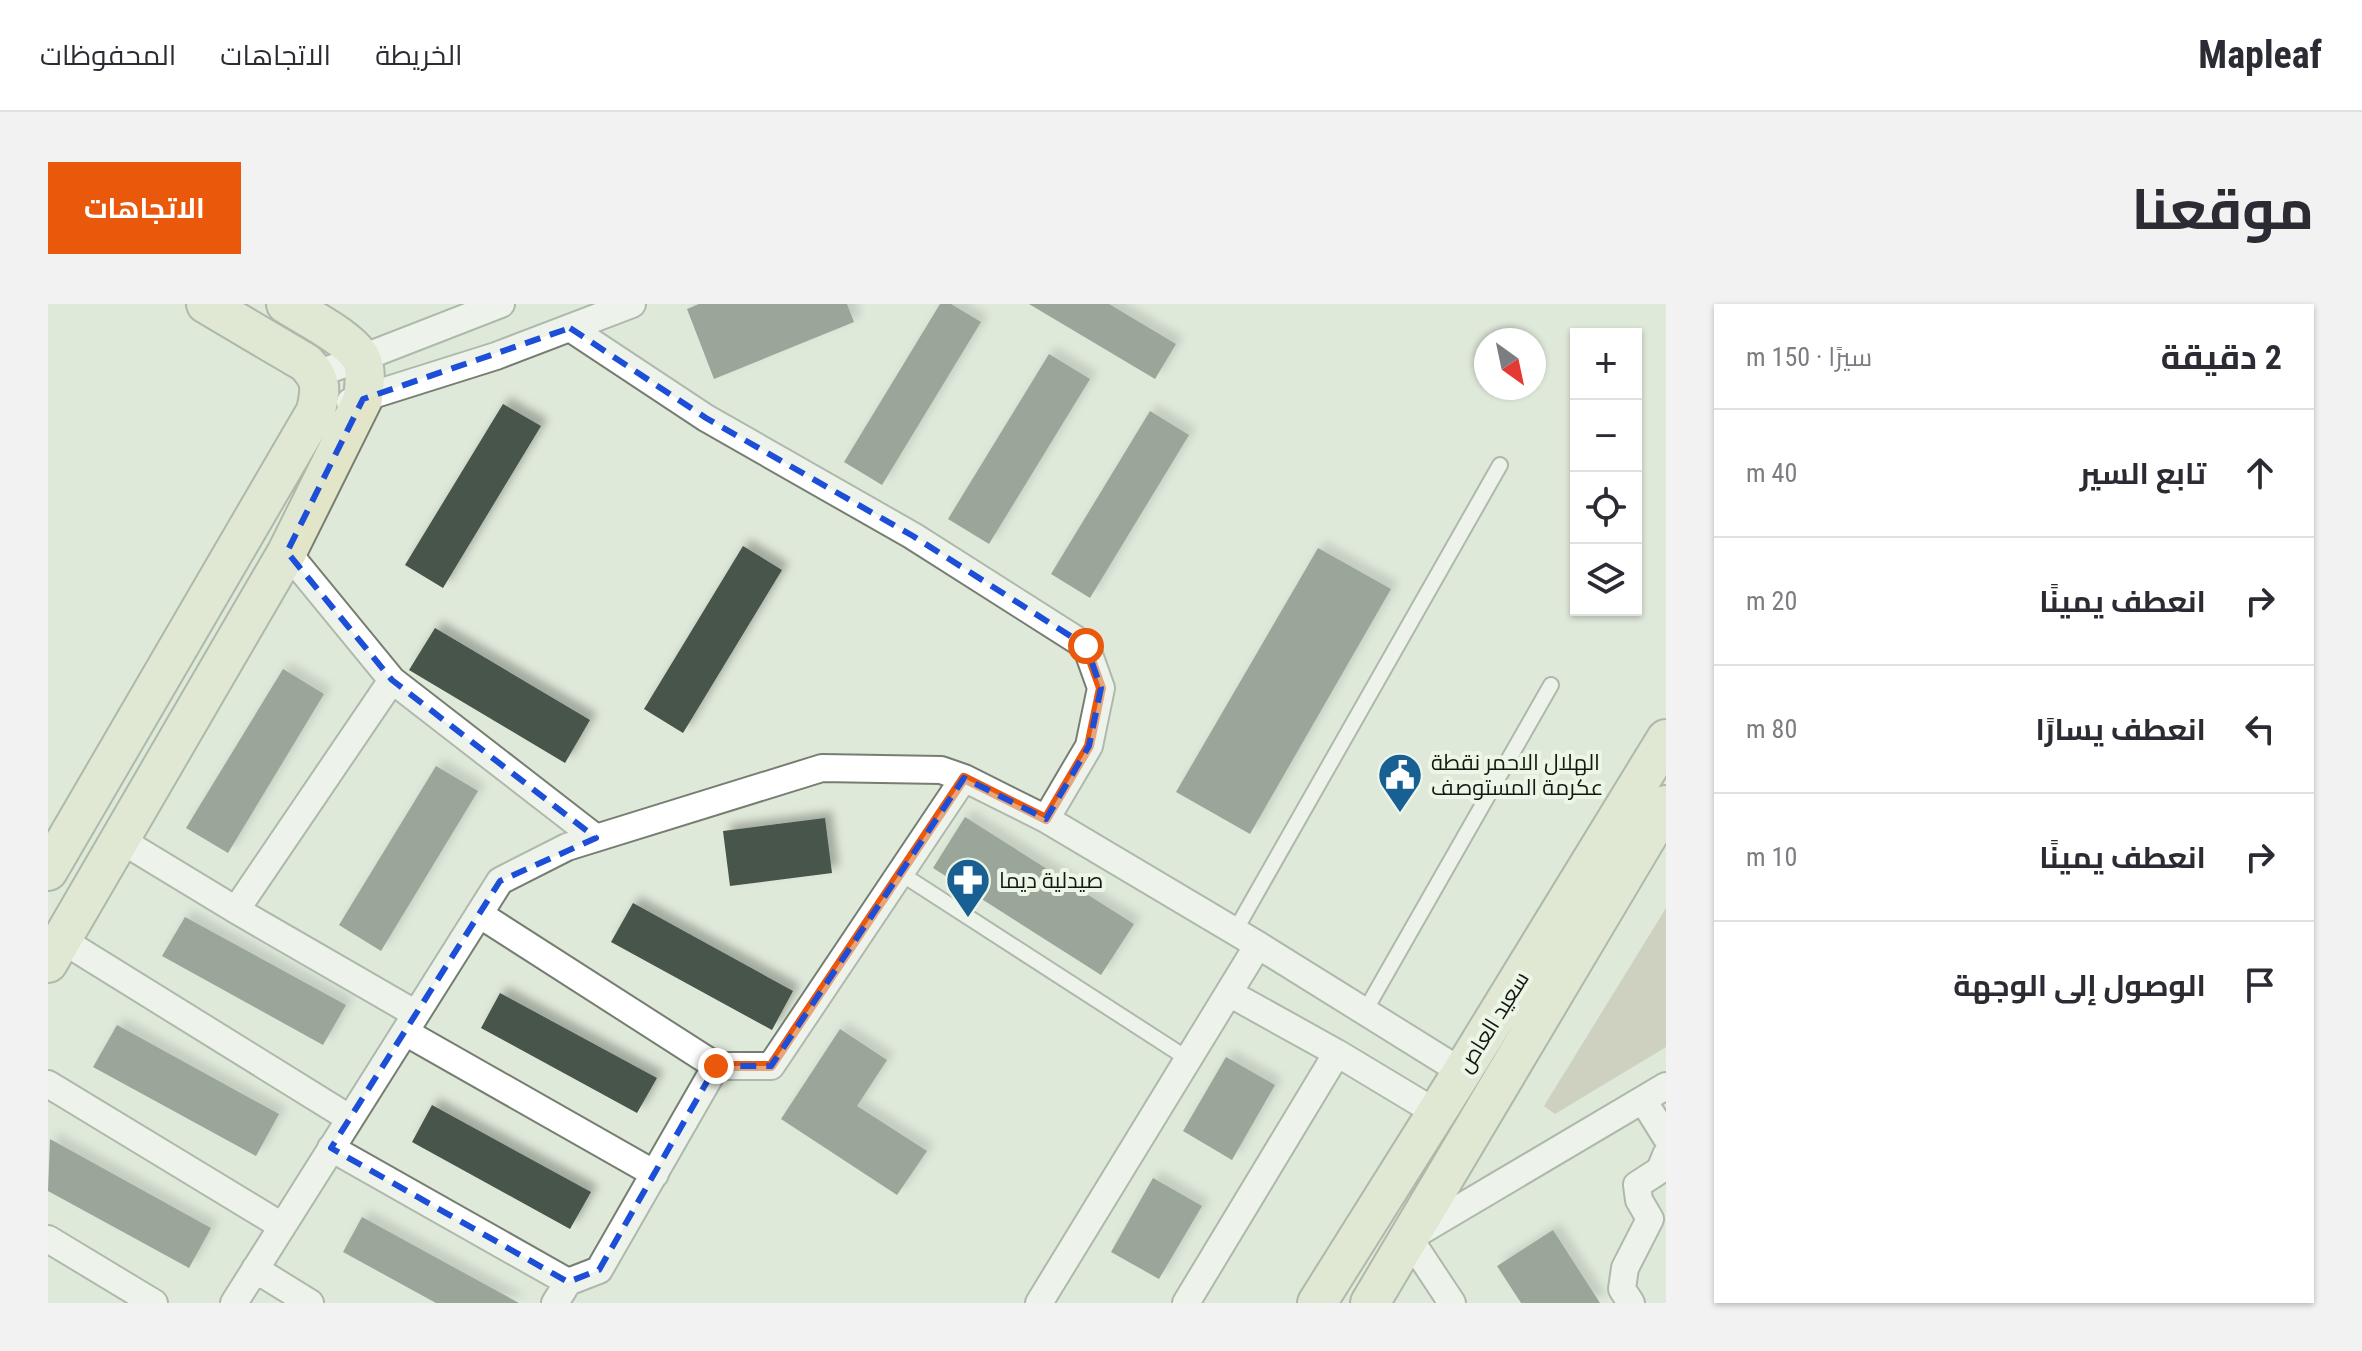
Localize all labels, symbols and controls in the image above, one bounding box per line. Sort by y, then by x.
text: Mapleaf [2198,33,2322,77]
text: المحفوظات [40,39,176,72]
text: الاتجاهات [220,39,331,72]
text: الخريطة [375,39,463,72]
button: الاتجاهات [48,162,241,254]
text: موقعنا [2131,177,2314,243]
north arrow [1474,328,1546,400]
map controls [1570,328,1642,616]
button: + [1570,328,1642,400]
text: 2 دقيقة [2161,337,2282,377]
text: سيرًا · 150 m [1746,342,1872,372]
button: − [1570,400,1642,472]
icon: ahead [2238,451,2282,495]
text: تابع السير [2080,456,2206,491]
text: 40 m [1746,458,1797,488]
button: locate [1570,472,1642,544]
button: layers [1570,544,1642,616]
icon: right [2238,579,2282,623]
text: انعطف يمينًا [2039,584,2206,619]
text: 20 m [1746,586,1797,616]
route start [1068,628,1104,664]
icon: left [2238,707,2282,751]
text: انعطف يسارًا [2035,712,2206,747]
text: 80 m [1746,714,1797,744]
place label: الهلال الاحمر نقطة عكرمة المستوصف [1431,750,1603,800]
public building icon: الهلال الاحمر نقطة عكرمة المستوصف [1376,751,1424,814]
icon: right [2238,835,2282,879]
text: انعطف يمينًا [2039,840,2206,875]
text: 10 m [1746,842,1797,872]
pharmacy icon: صيدلية ديما [944,856,992,919]
place label: صيدلية ديما [999,868,1103,893]
icon: arrive [2238,963,2282,1007]
street label: سعيد العاص [1452,967,1535,1078]
text: الوصول إلى الوجهة [1953,968,2206,1003]
route end [698,1048,734,1084]

